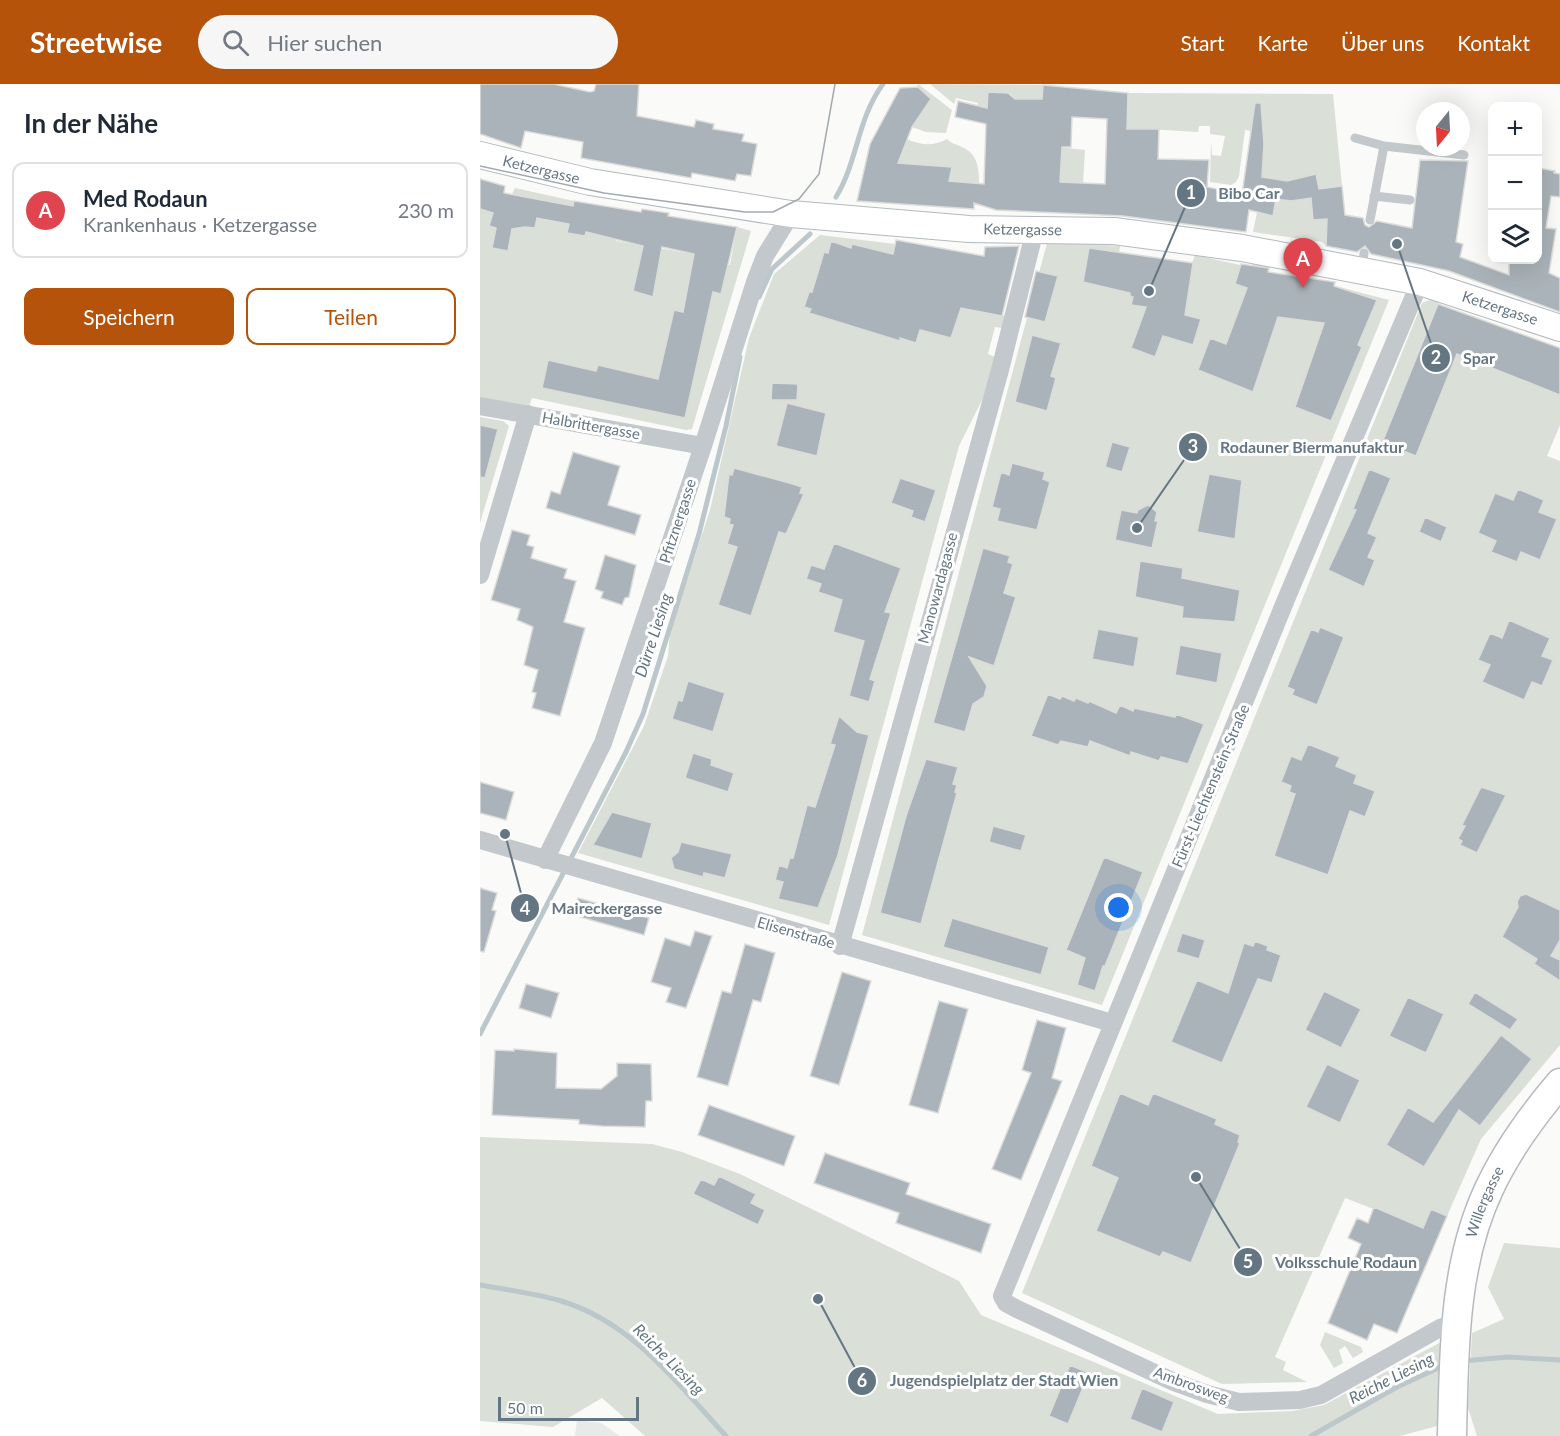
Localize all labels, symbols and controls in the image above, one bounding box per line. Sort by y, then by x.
search box [198,15,618,69]
text: Streetwise [30,25,162,59]
icon: search [219,26,252,59]
text: Hier suchen [267,29,382,56]
text: Start [1180,30,1225,55]
text: Karte [1258,30,1308,55]
text: Über uns [1341,30,1424,55]
text: Kontakt [1457,30,1530,55]
north arrow [1416,102,1470,156]
map controls [1488,102,1542,264]
button: + [1488,102,1542,156]
text: In der Nähe [24,107,158,139]
street label: Ketzergasse [501,151,582,187]
button: − [1488,156,1542,210]
callout: Bibo Car [1176,176,1292,210]
text: 1 [1186,181,1196,203]
text: Bibo Car [1218,183,1280,202]
text: Med Rodaun [83,185,208,212]
text: A [39,198,52,222]
text: 230 m [398,198,454,222]
button: layers [1488,210,1542,264]
text: Krankenhaus · Ketzergasse [83,212,317,236]
street label: Ketzergasse [983,219,1062,238]
pin: A [1284,238,1322,288]
street label: Ketzergasse [1460,287,1541,328]
button: Speichern [24,288,234,345]
button: Teilen [246,288,456,345]
callout: Spar [1421,341,1507,375]
text: 2 [1431,346,1441,368]
text: Spar [1463,348,1495,367]
street label: Halbrittergasse [541,408,642,443]
callout: Rodauner Biermanufaktur [1178,430,1417,464]
text: 3 [1188,435,1198,457]
text: Rodauner Biermanufaktur [1220,437,1404,456]
street label: Pfitznergasse [655,476,699,565]
street label: Manowardagasse [914,530,961,645]
water label: Dürre Liesing [630,590,675,679]
street label: Fürst-Liechtenstein-Straße [1168,701,1253,870]
callout: Maireckergasse [510,891,675,925]
your location [1104,893,1133,922]
text: 4 [520,897,530,919]
text: Maireckergasse [552,898,663,917]
street label: Elisenstraße [755,912,837,952]
street label: Willergasse [1462,1163,1507,1240]
callout: Volksschule Rodaun [1233,1245,1429,1279]
text: 5 [1243,1250,1253,1272]
text: Volksschule Rodaun [1274,1252,1417,1271]
water label: Reiche Liesing [630,1319,709,1398]
water label: Reiche Liesing [1345,1348,1437,1407]
street label: Ambrosweg [1151,1362,1231,1406]
callout: Jugendspielplatz der Stadt Wien [847,1364,1130,1398]
text: 6 [857,1369,867,1391]
text: Jugendspielplatz der Stadt Wien [890,1370,1118,1389]
scale bar [498,1394,639,1422]
text: 50 m [507,1398,543,1417]

